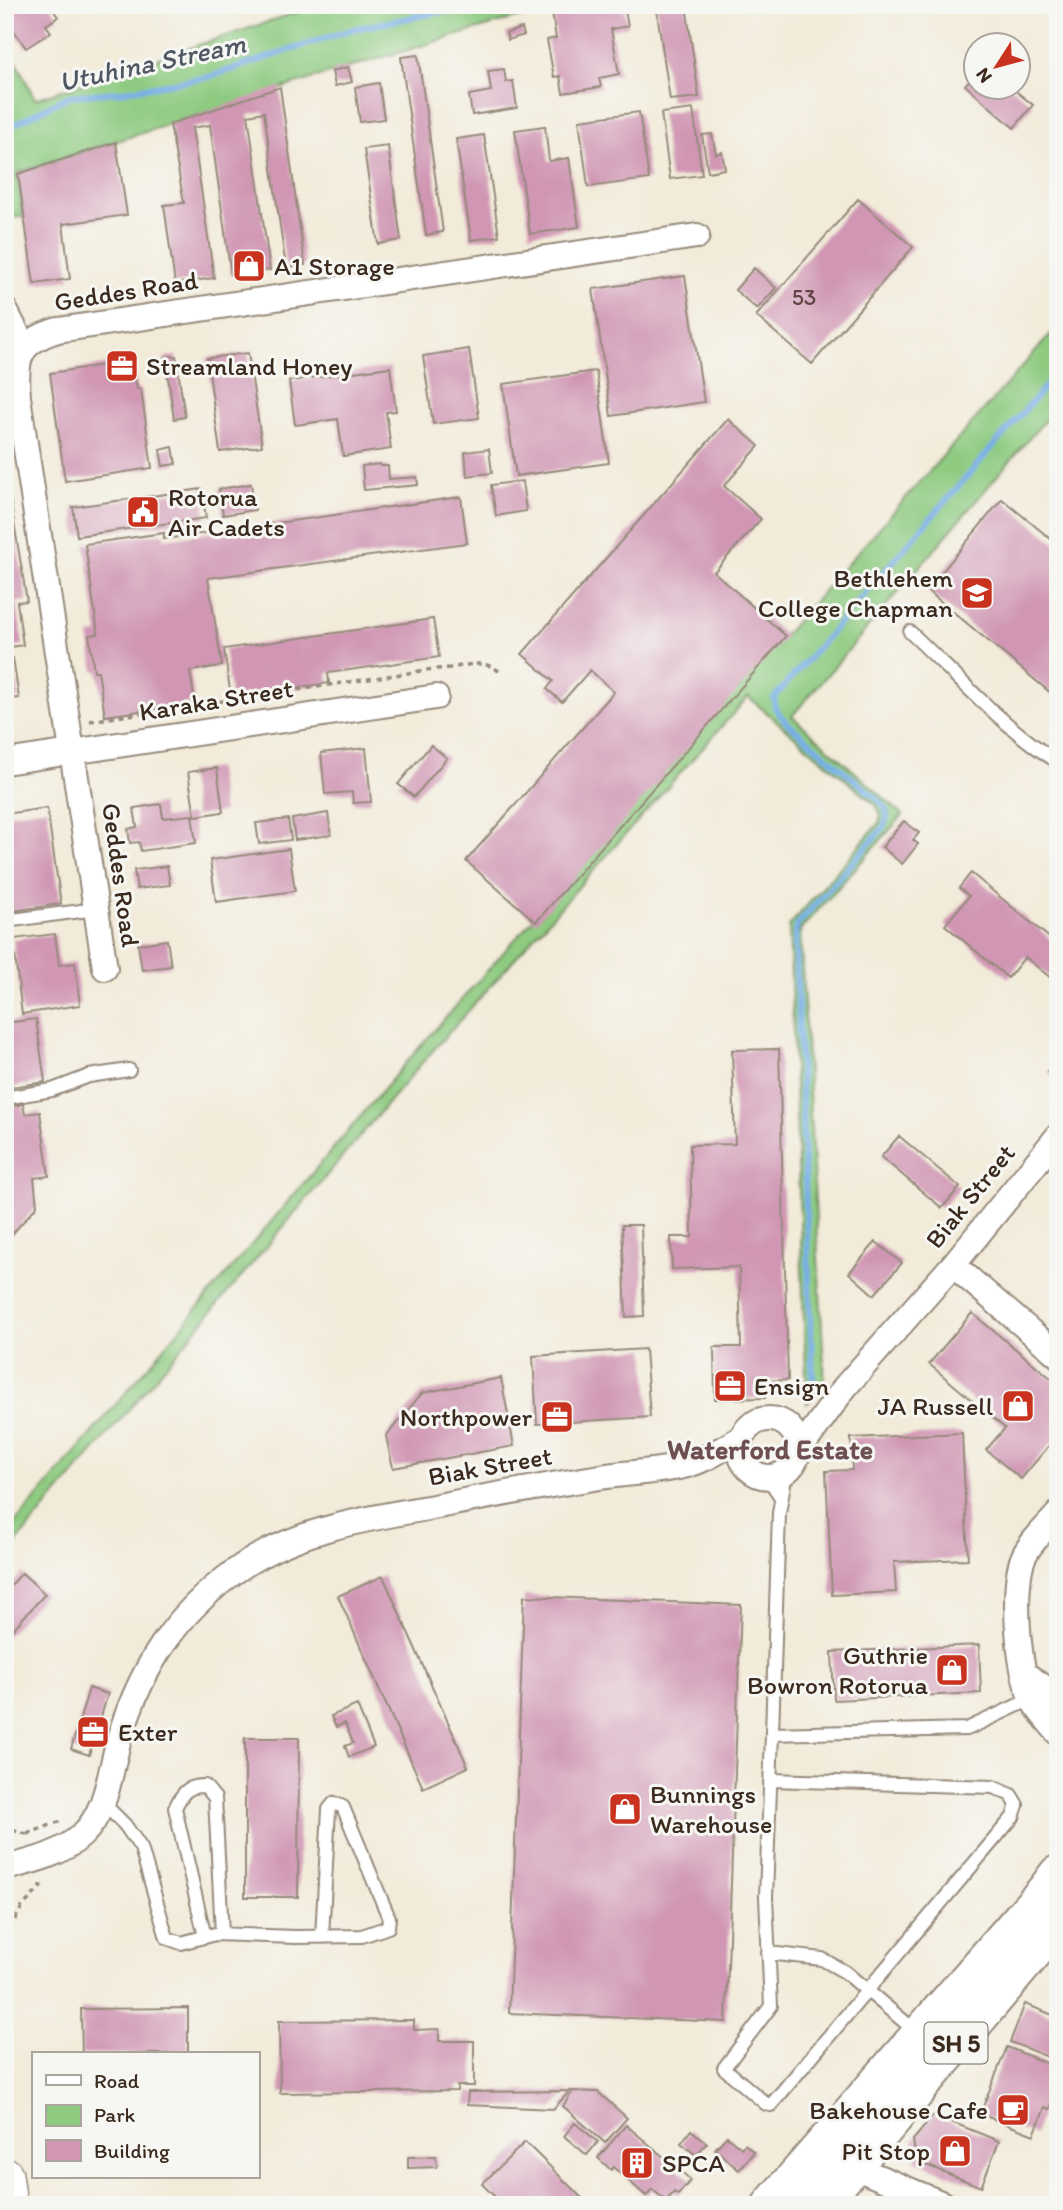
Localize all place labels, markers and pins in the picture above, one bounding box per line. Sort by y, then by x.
shop icon: A1 Storage [230,247,268,285]
place label: A1 Storage [274,250,395,282]
office icon: Streamland Honey [103,347,141,385]
place label: Streamland Honey [146,350,353,382]
place label: Rotorua Air Cadets [168,481,285,543]
public building icon: Rotorua Air Cadets [124,493,162,531]
place label: Bethlehem College Chapman [758,562,953,624]
school or university icon: Bethlehem College Chapman [958,574,996,612]
office icon: Ensign [711,1367,749,1405]
place label: Ensign [754,1370,829,1402]
shop icon: JA Russell [999,1387,1037,1425]
place label: JA Russell [878,1390,993,1422]
office icon: Northpower [538,1398,576,1436]
place label: Northpower [400,1401,533,1433]
place label: Guthrie Bowron Rotorua [747,1639,928,1701]
shop icon: Guthrie Bowron Rotorua [933,1651,971,1689]
office icon: Exter [74,1713,112,1751]
place label: Exter [118,1716,178,1748]
place label: Bunnings Warehouse [650,1778,772,1840]
shop icon: Bunnings Warehouse [606,1790,644,1828]
cafe icon: Bakehouse Cafe [994,2091,1032,2129]
place label: Bakehouse Cafe [809,2094,988,2126]
shop icon: Pit Stop [936,2132,974,2170]
place label: Pit Stop [842,2135,930,2167]
building icon: SPCA [618,2144,656,2182]
place label: SPCA [662,2147,725,2179]

